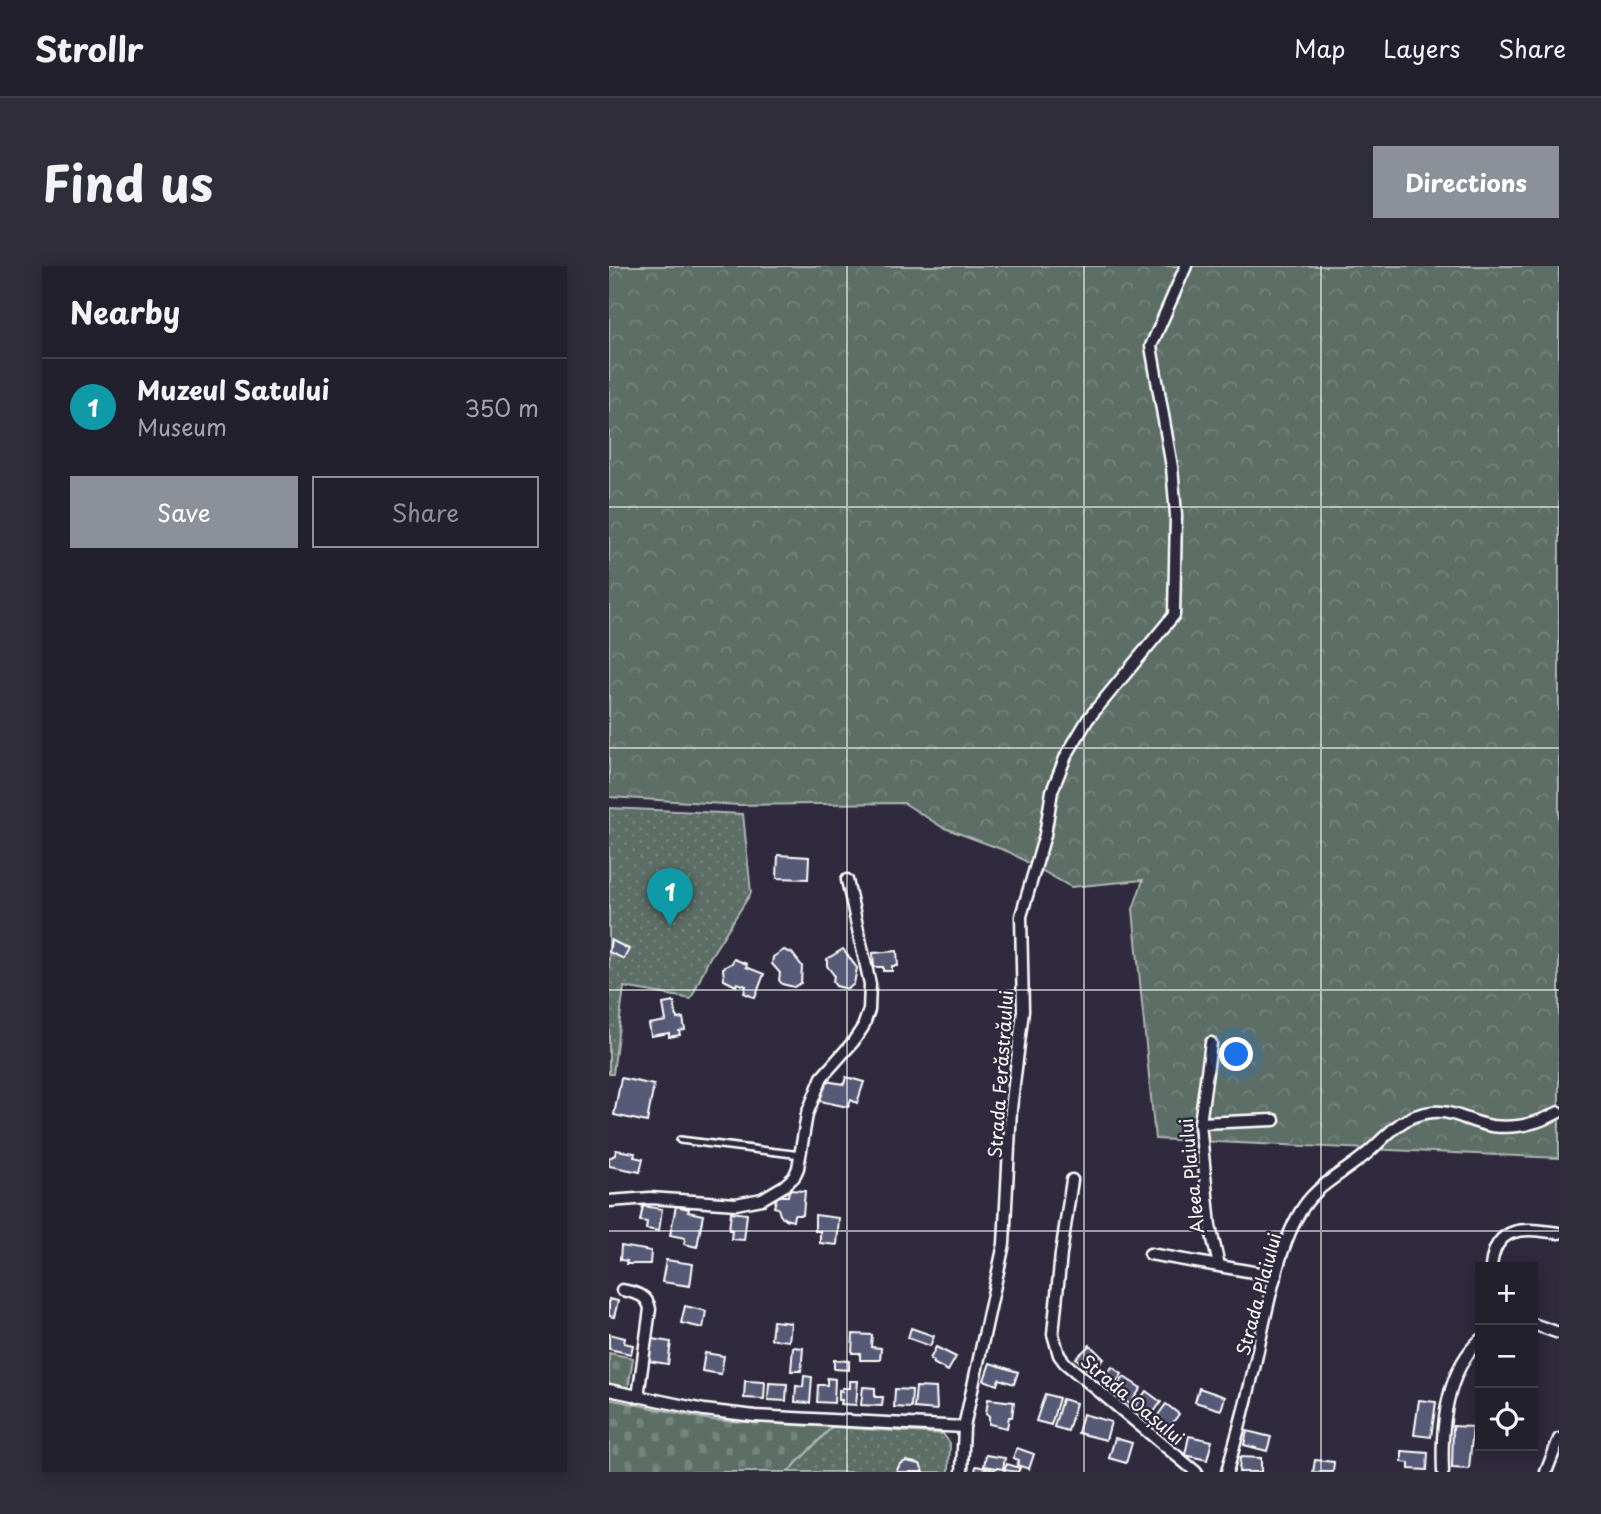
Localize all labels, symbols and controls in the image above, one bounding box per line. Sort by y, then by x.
text: Strollr [35,23,144,73]
text: Map [1294,30,1345,66]
text: Layers [1383,30,1460,66]
text: Share [1498,30,1566,66]
text: Find us [42,145,213,219]
button: Directions [1373,146,1559,218]
text: Nearby [70,289,180,334]
text: Muzeul Satului [137,370,330,409]
text: 1 [88,390,99,425]
text: 350 m [464,390,539,425]
text: Museum [137,409,227,444]
button: Save [70,476,298,548]
button: Share [312,476,539,548]
pin: 1 [647,868,693,926]
street label: Strada Ferăstrăului [981,989,1019,1159]
your location [1219,1037,1253,1071]
street label: Aleea Plaiului [1172,1117,1210,1235]
street label: Strada Plaiului [1229,1230,1287,1358]
map controls [1475,1262,1538,1451]
button: + [1475,1262,1538,1325]
button: − [1475,1325,1538,1388]
street label: Strada Oașului [1075,1347,1191,1451]
button: locate [1475,1388,1538,1451]

